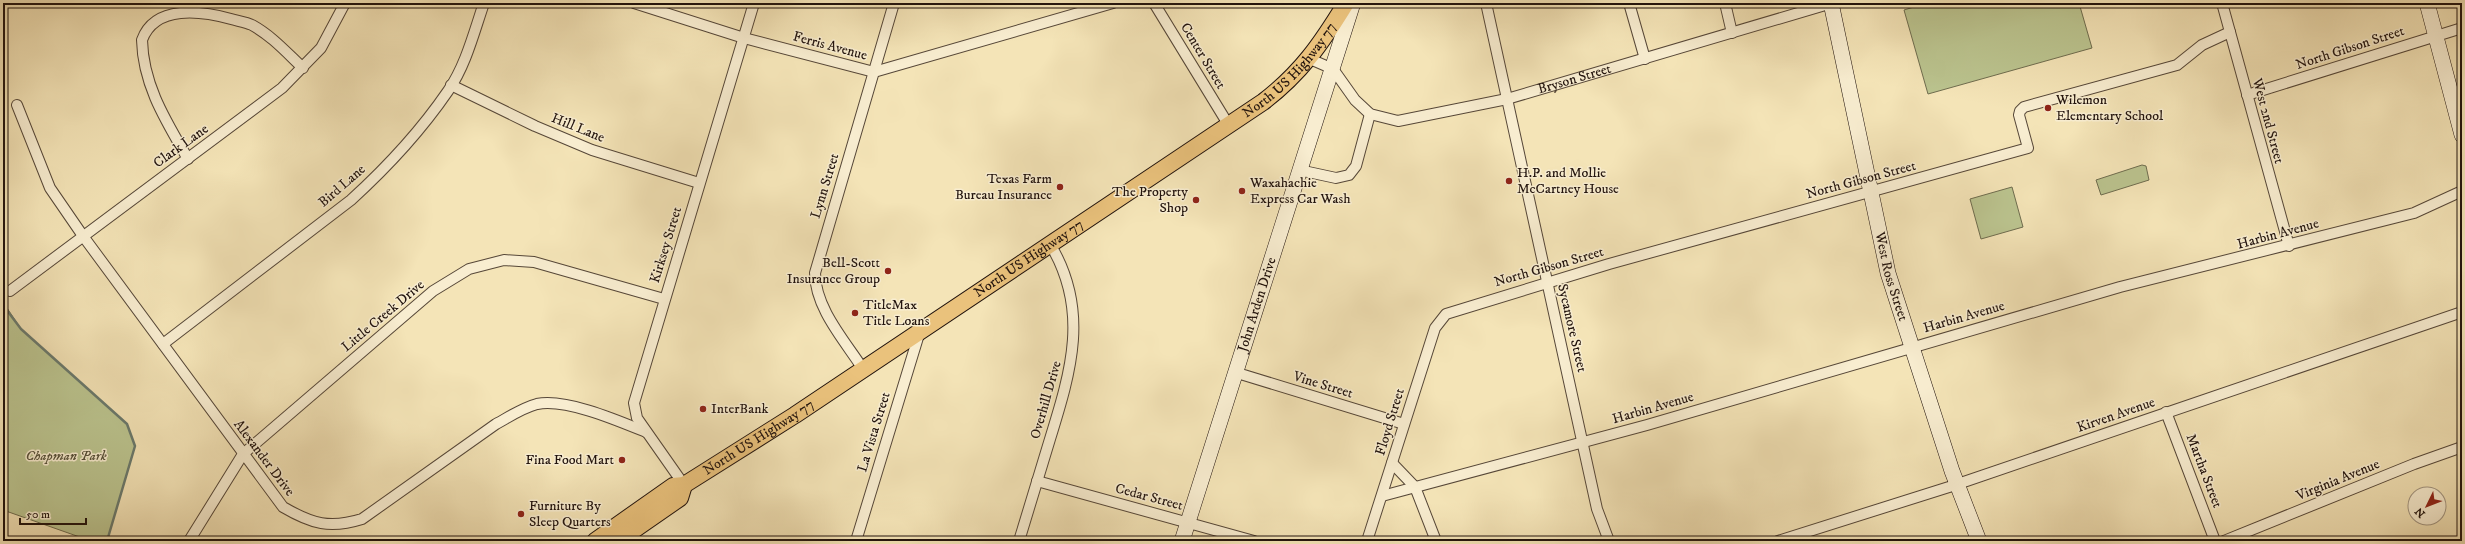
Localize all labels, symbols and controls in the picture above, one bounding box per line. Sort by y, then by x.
street label: North US Highway 77 [1239,19,1340,122]
street label: Center Street [1176,20,1230,93]
street label: North Gibson Street [2294,22,2407,74]
street label: Ferris Avenue [791,27,869,65]
street label: Bryson Street [1536,60,1614,98]
street label: West 2nd Street [2248,76,2288,166]
place label: Wilemon Elementary School [2055,91,2164,125]
marker: Wilemon Elementary School [2043,103,2053,113]
street label: Hill Lane [549,109,607,147]
street label: Clark Lane [150,120,212,172]
street label: Lynn Street [807,151,844,221]
street label: North Gibson Street [1804,157,1918,203]
street label: Bird Lane [315,160,369,211]
place label: H.P. and Mollie McCartney House [1517,164,1619,198]
place label: Texas Farm Bureau Insurance [955,170,1052,204]
place label: Waxahachie Express Car Wash [1249,174,1351,208]
marker: H.P. and Mollie McCartney House [1504,176,1514,186]
marker: Texas Farm Bureau Insurance [1055,182,1065,192]
place label: The Property Shop [1112,183,1188,217]
marker: Waxahachie Express Car Wash [1237,186,1247,196]
marker: The Property Shop [1191,195,1201,205]
street label: Kirksey Street [646,204,686,285]
street label: Harbin Avenue [2235,214,2321,254]
street label: North US Highway 77 [971,216,1087,302]
street label: West Ross Street [1870,229,1912,324]
street label: North Gibson Street [1492,243,1606,291]
place label: Bell-Scott Insurance Group [787,254,881,288]
street label: John Arden Drive [1233,255,1281,356]
marker: Bell-Scott Insurance Group [883,266,893,276]
street label: Little Creek Drive [338,276,428,356]
street label: Sycamore Street [1553,282,1591,374]
place label: TitleMax Title Loans [863,296,930,330]
street label: Harbin Avenue [1921,297,2007,337]
marker: TitleMax Title Loans [850,308,860,318]
street label: Overhill Drive [1026,359,1066,441]
street label: Vine Street [1290,367,1356,403]
street label: Floyd Street [1371,386,1409,458]
street label: Harbin Avenue [1610,388,1696,428]
street label: La Vista Street [853,389,895,474]
street label: Kirven Avenue [2075,393,2158,437]
street label: North US Highway 77 [700,396,818,480]
place label: InterBank [711,400,768,418]
marker: InterBank [698,404,708,414]
street label: Alexander Drive [229,416,299,500]
street label: Martha Street [2182,431,2227,511]
park label: Chapman Park [25,447,107,465]
place label: Fina Food Mart [525,451,615,469]
marker: Fina Food Mart [617,455,627,465]
street label: Virginia Avenue [2293,455,2382,505]
street label: Cedar Street [1113,479,1185,515]
north arrow [2407,486,2447,526]
place label: Furniture By Sleep Quarters [529,497,611,531]
scale bar [20,500,86,526]
text: N [2412,504,2429,520]
text: 50 m [26,507,50,522]
marker: Furniture By Sleep Quarters [516,509,526,519]

